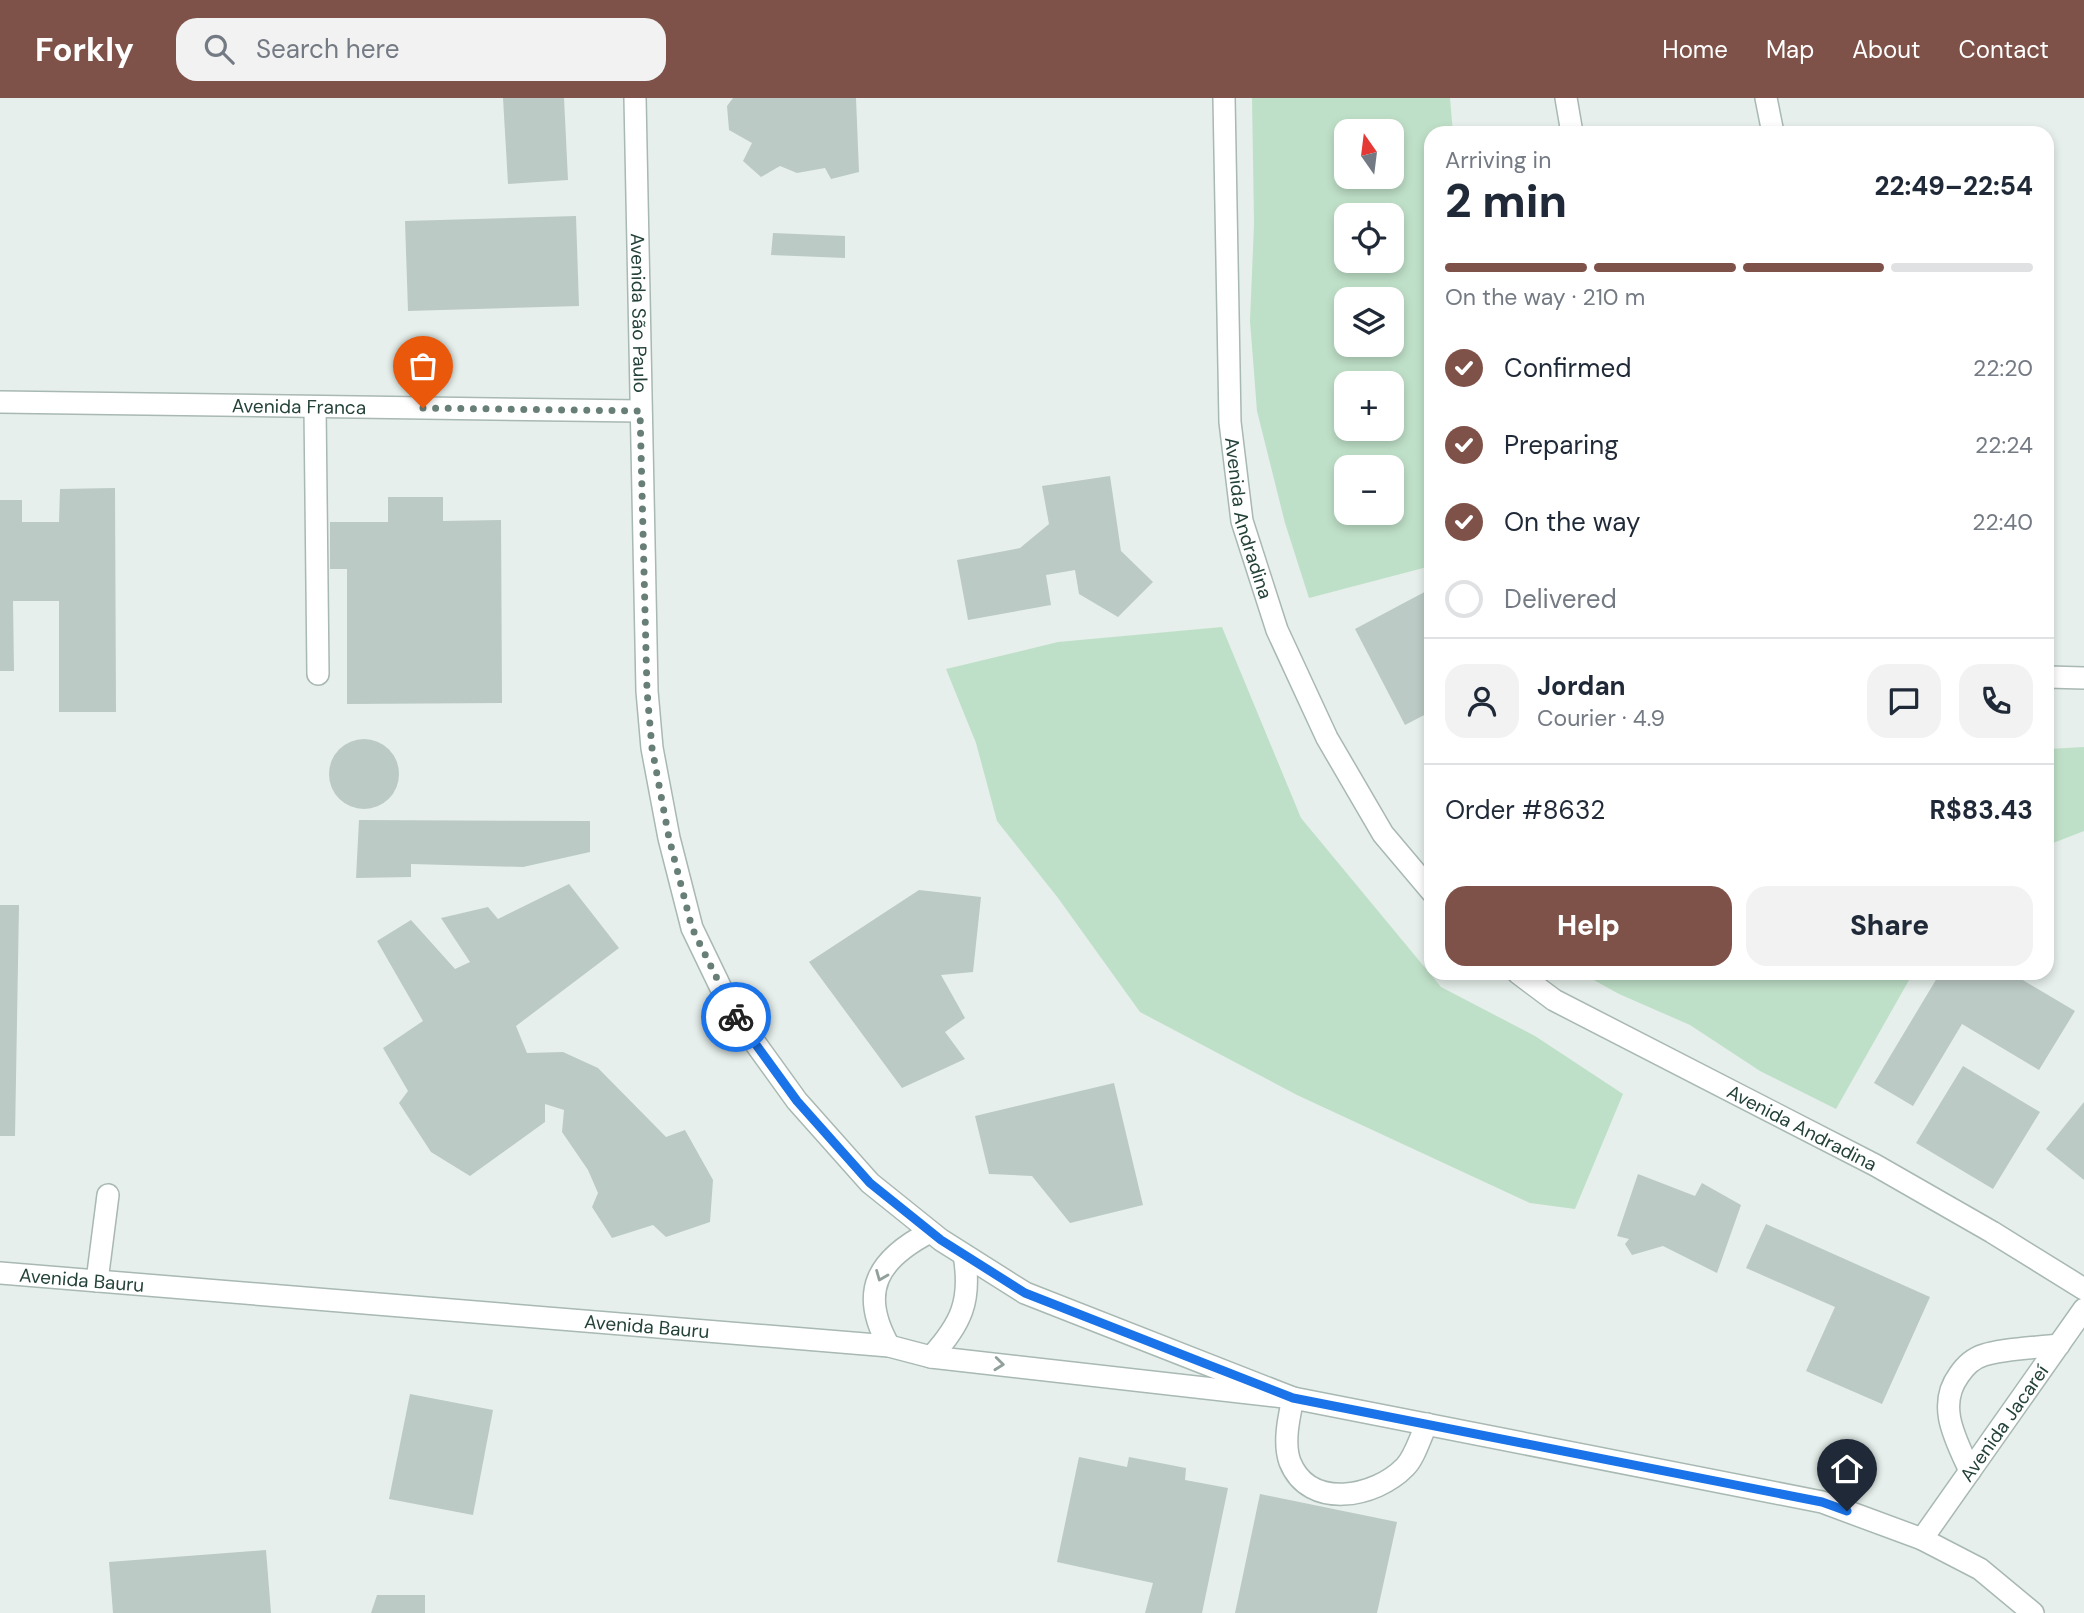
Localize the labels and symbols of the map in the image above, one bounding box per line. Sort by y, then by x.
north arrow [1334,119,1404,189]
street label: Avenida São Paulo [625,233,653,393]
pin [393,336,453,408]
street label: Avenida Franca [232,393,366,420]
street label: Avenida Andradina [1219,436,1278,602]
courier [701,982,771,1052]
street label: Avenida Andradina [1723,1079,1881,1177]
street label: Avenida Bauru [18,1263,145,1298]
one-way arrow [875,1268,889,1281]
street label: Avenida Bauru [583,1309,710,1344]
one-way arrow [993,1357,1005,1372]
street label: Avenida Jacareí [1954,1359,2054,1487]
pin [1817,1439,1877,1511]

